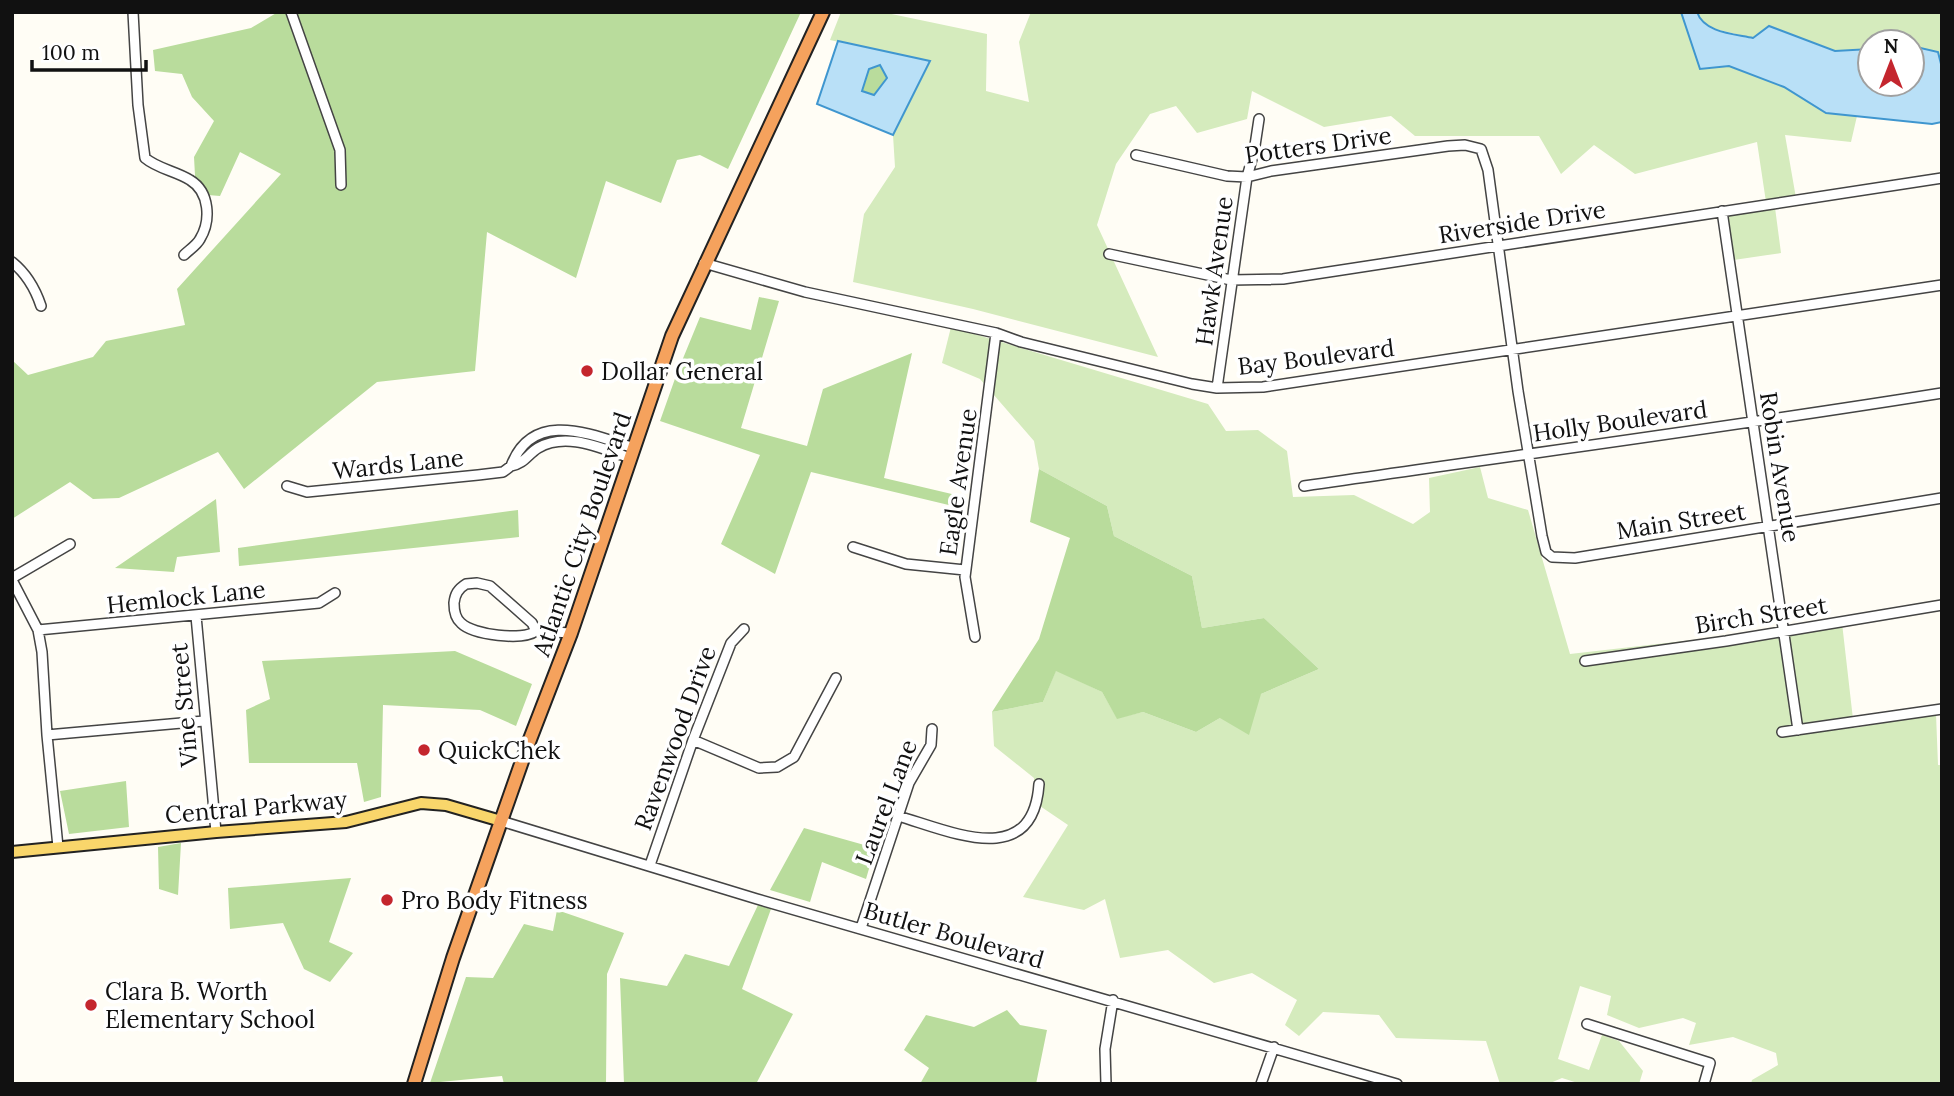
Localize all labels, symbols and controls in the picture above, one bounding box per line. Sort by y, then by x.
scale bar [32,28,145,72]
north arrow [1856,28,1926,98]
text: N [1884,34,1899,58]
text: 100 m [42,39,100,66]
street label: Potters Drive [1243,119,1393,171]
street label: Riverside Drive [1436,193,1608,251]
street label: Hawk Avenue [1188,194,1240,348]
street label: Bay Boulevard [1236,332,1396,382]
place label: Dollar General [601,356,763,387]
marker: Dollar General [579,363,595,379]
street label: Robin Avenue [1753,390,1807,544]
street label: Holly Boulevard [1531,393,1709,449]
street label: Eagle Avenue [932,406,984,558]
street label: Atlantic City Boulevard [525,408,638,661]
street label: Wards Lane [331,442,465,486]
street label: Main Street [1614,495,1748,546]
street label: Hemlock Lane [105,573,267,621]
street label: Birch Street [1693,589,1830,641]
street label: Vine Street [163,641,205,769]
street label: Ravenwood Drive [627,642,723,834]
place label: QuickChek [438,735,560,766]
street label: Laurel Lane [848,735,924,869]
marker: QuickChek [416,742,432,758]
street label: Central Parkway [164,784,349,830]
place label: Pro Body Fitness [401,885,588,916]
marker: Pro Body Fitness [379,892,395,908]
street label: Butler Boulevard [860,894,1048,976]
place label: Clara B. Worth Elementary School [105,976,315,1035]
marker: Clara B. Worth Elementary School [83,997,99,1013]

